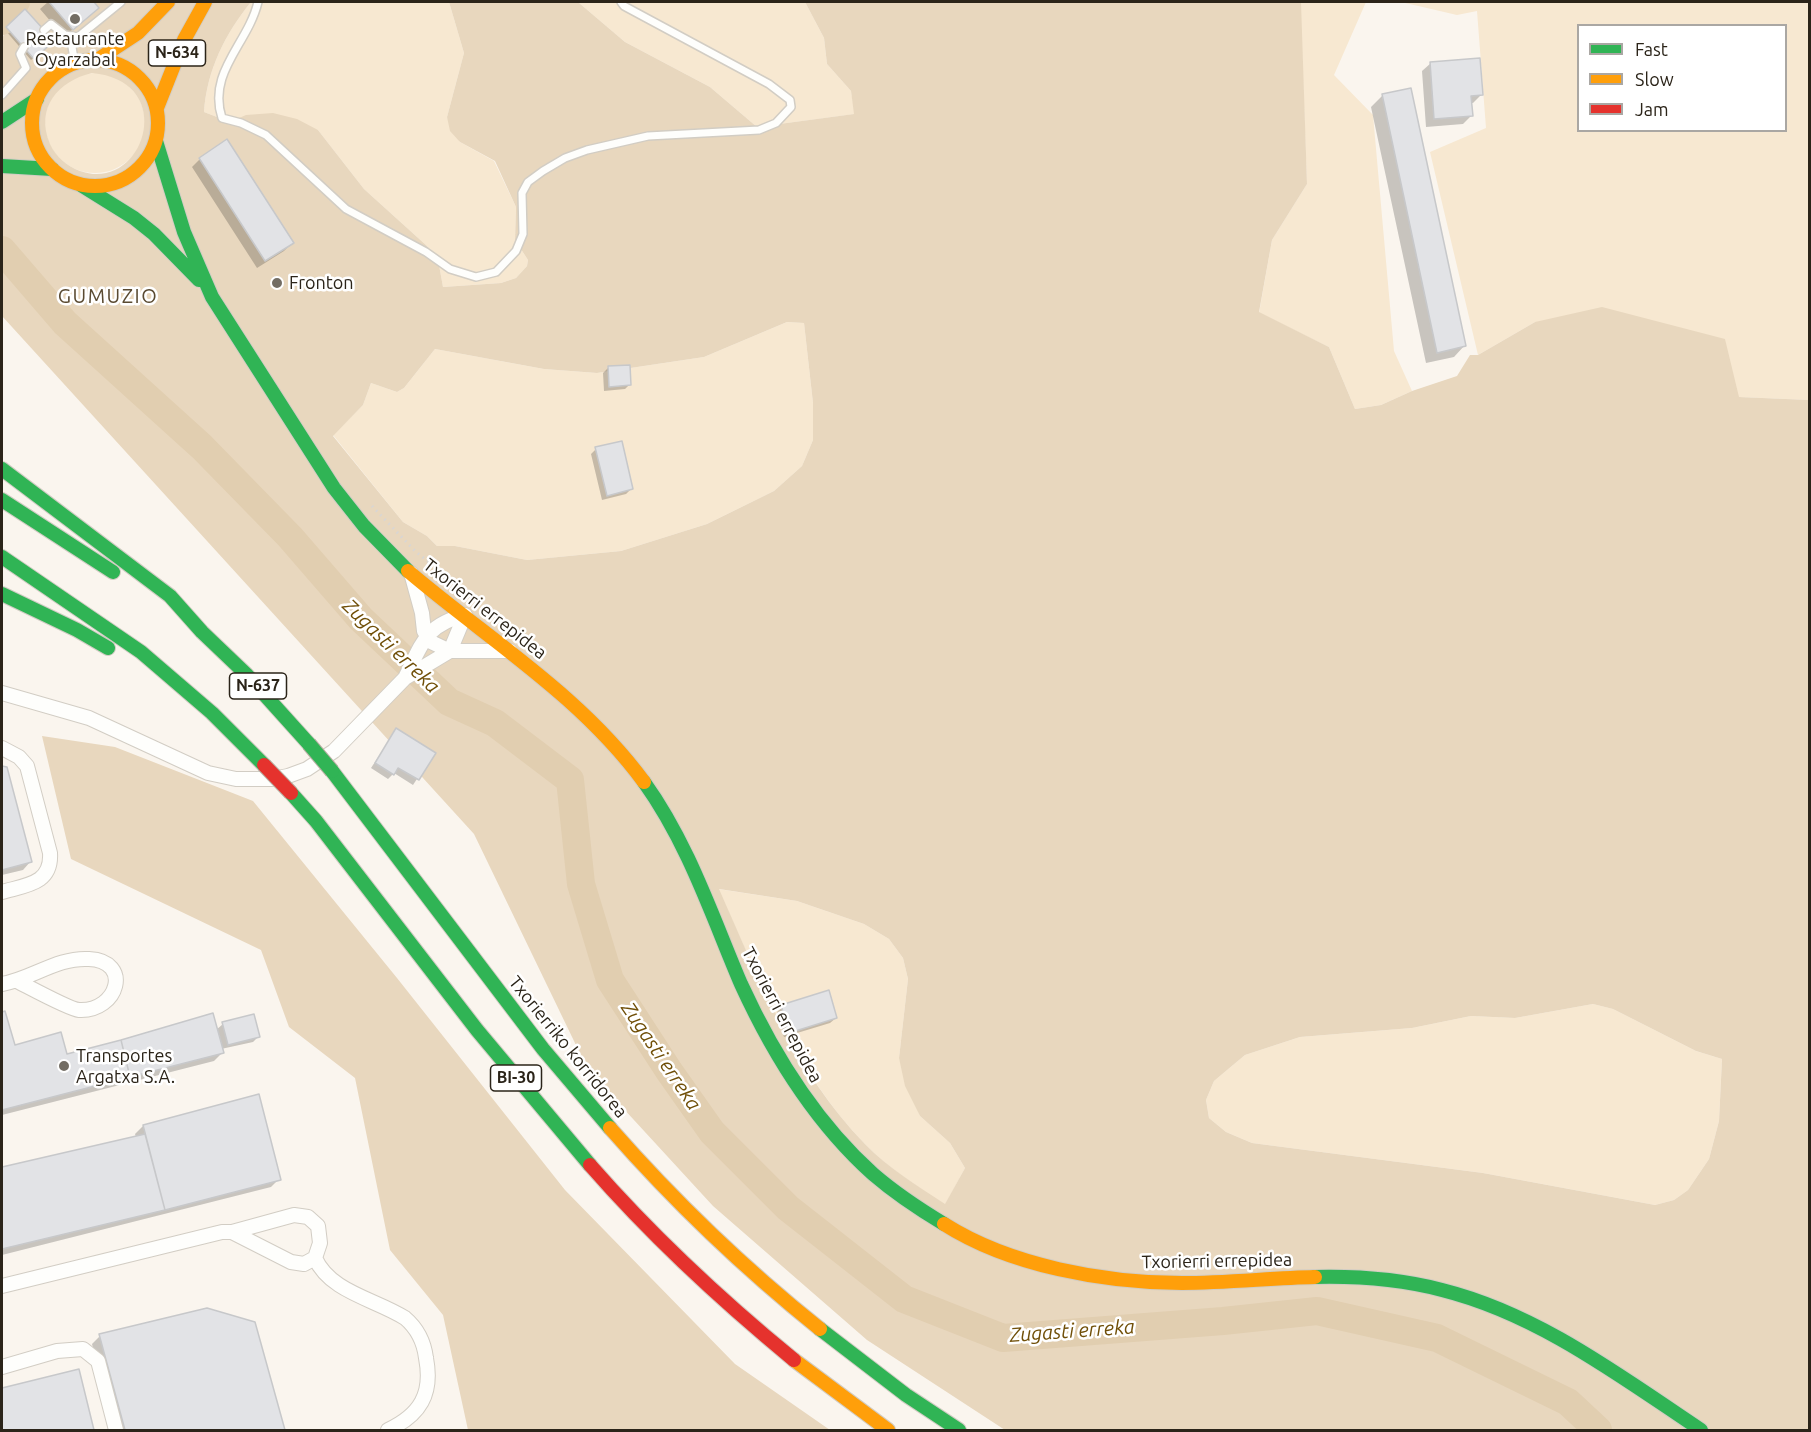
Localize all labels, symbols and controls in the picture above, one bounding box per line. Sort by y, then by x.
marker: Restaurante Oyarzabal [68,12,82,26]
legend [1577,24,1787,132]
place label: Restaurante Oyarzabal [26,28,124,70]
text: Fast [1635,39,1668,59]
road number: N-634 [148,40,206,66]
text: Slow [1635,69,1674,89]
text: Jam [1635,99,1669,119]
place label: Fronton [289,272,354,294]
marker: Fronton [270,276,284,290]
district label: GUMUZIO [58,284,158,308]
street label: Txorierri errepidea [419,554,551,664]
water label: Zugasti erreka [338,594,444,698]
road number: N-637 [230,673,286,699]
street label: Txorierri errepidea [737,943,827,1087]
street label: Txorierriko korridorea [504,972,632,1122]
water label: Zugasti erreka [616,997,706,1115]
place label: Transportes Argatxa S.A. [76,1045,175,1088]
marker: Transportes Argatxa S.A. [57,1059,71,1073]
road number: BI-30 [490,1065,542,1091]
street label: Txorierri errepidea [1142,1249,1292,1273]
water label: Zugasti erreka [1009,1315,1135,1347]

